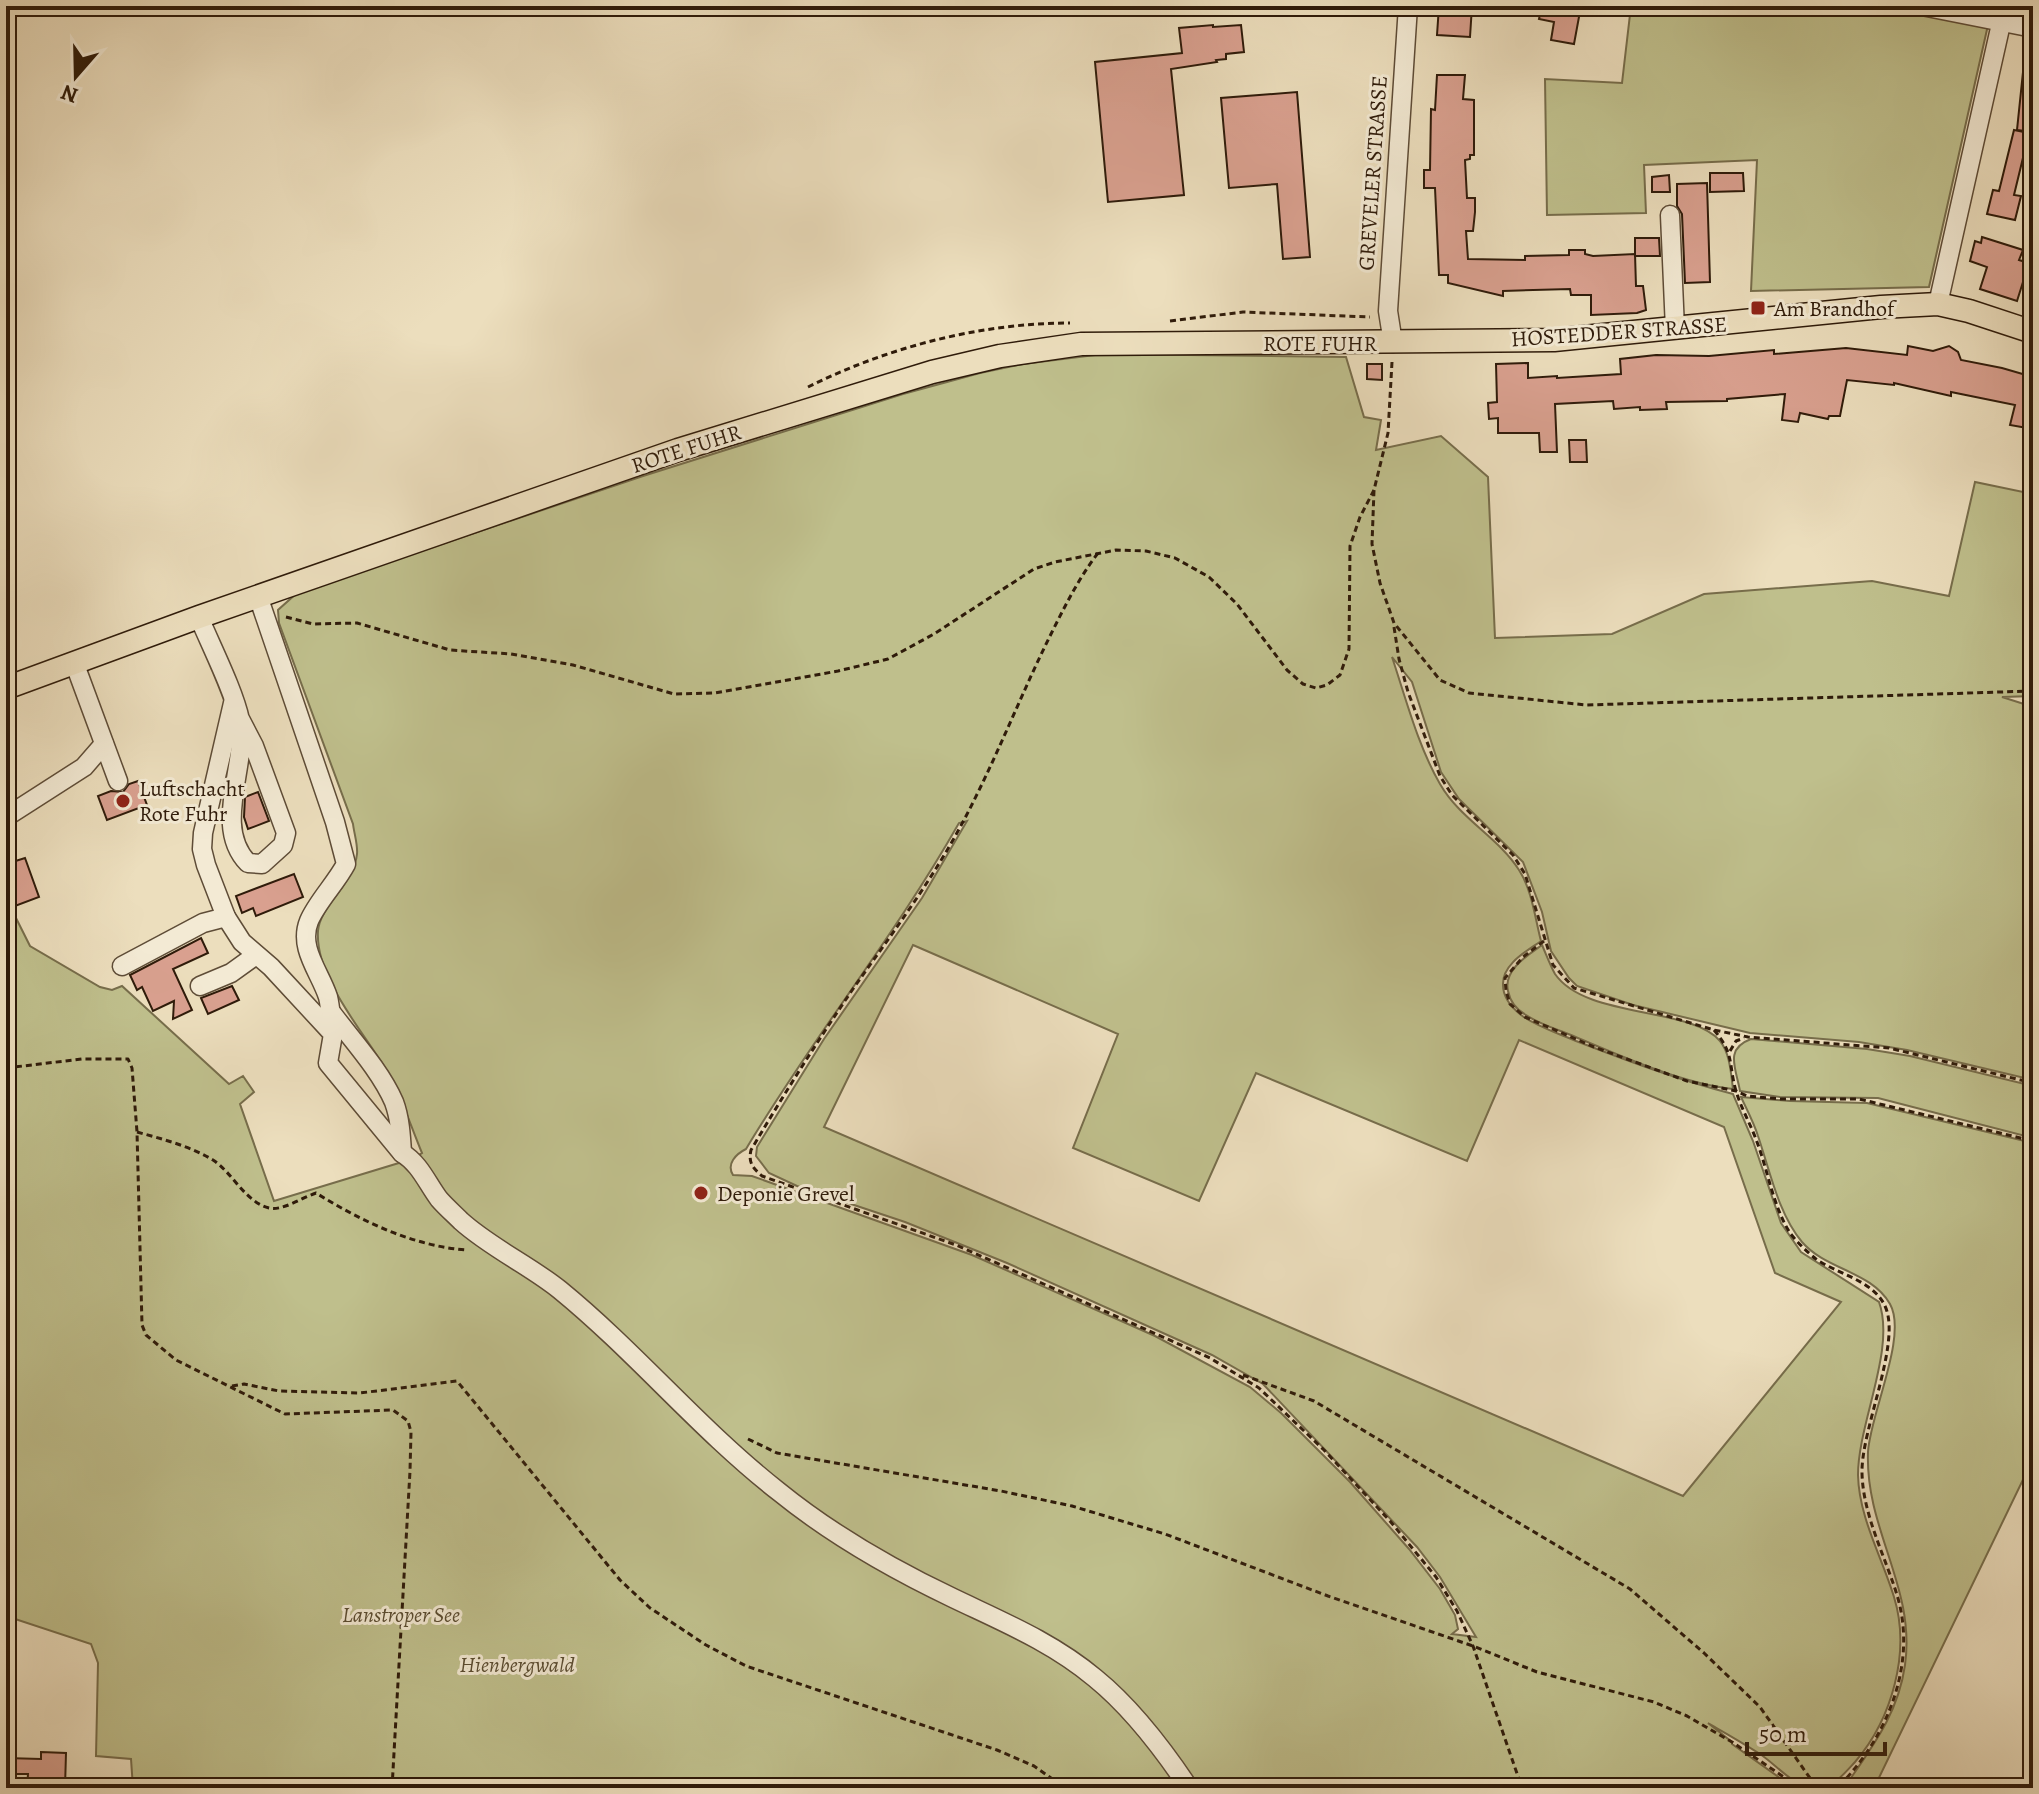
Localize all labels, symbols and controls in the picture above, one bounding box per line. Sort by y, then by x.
north arrow [36,36,116,116]
street label: GREVELER STRASSE [1351,75,1395,272]
text: N [57,77,82,111]
place label: Am Brandhof [1773,294,1897,324]
marker: Am Brandhof [1749,299,1767,317]
street label: HOSTEDDER STRASSE [1510,309,1728,355]
street label: ROTE FUHR [1263,329,1377,359]
street label: ROTE FUHR [628,417,746,481]
place label: Luftschacht Rote Fuhr [139,774,245,829]
marker: Luftschacht Rote Fuhr [114,792,132,810]
place label: Deponie Grevel [717,1179,854,1209]
marker: Deponie Grevel [692,1184,710,1202]
park label: Lanstroper See [342,1600,460,1630]
park label: Hienbergwald [459,1650,575,1680]
scale bar [1747,1706,1885,1756]
text: 50 m [1759,1718,1807,1750]

